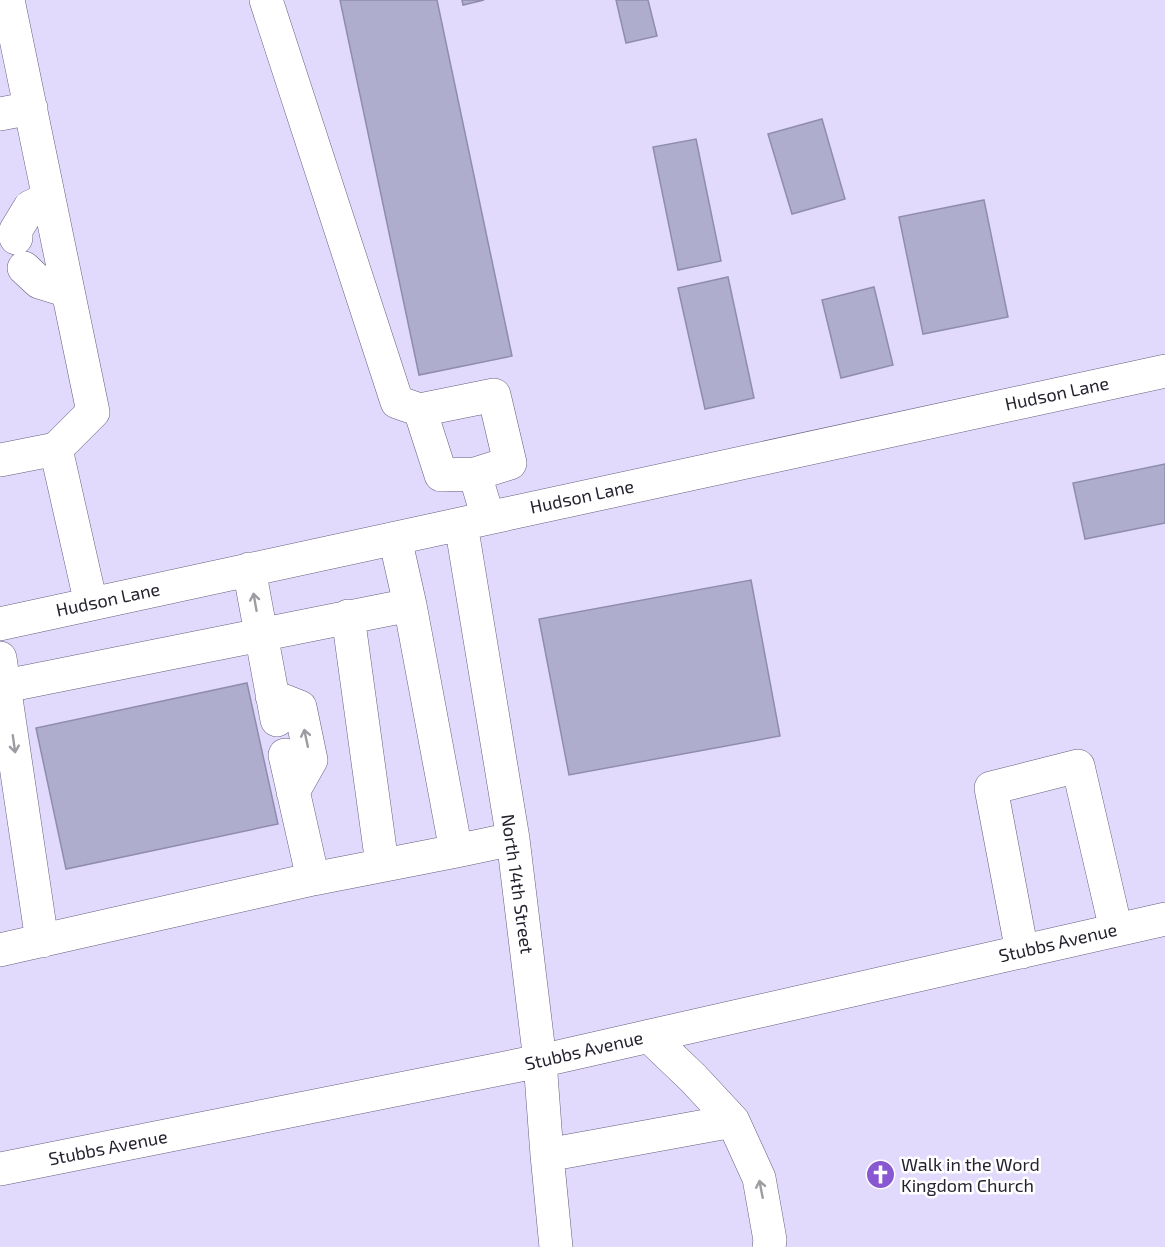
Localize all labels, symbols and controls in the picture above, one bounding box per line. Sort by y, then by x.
street label: Hudson Lane [1003,371,1111,415]
street label: Hudson Lane [528,474,636,518]
street label: Hudson Lane [54,577,162,621]
one-way arrow [249,592,260,612]
one-way arrow [300,729,311,749]
one-way arrow [8,733,19,753]
street label: North 14th Street [497,812,539,955]
street label: Stubbs Avenue [997,918,1119,966]
street label: Stubbs Avenue [523,1026,645,1074]
street label: Stubbs Avenue [46,1125,169,1169]
place label: Walk in the Word Kingdom Church [901,1153,1040,1196]
church icon: Walk in the Word Kingdom Church [864,1159,896,1191]
one-way arrow [755,1180,766,1200]

